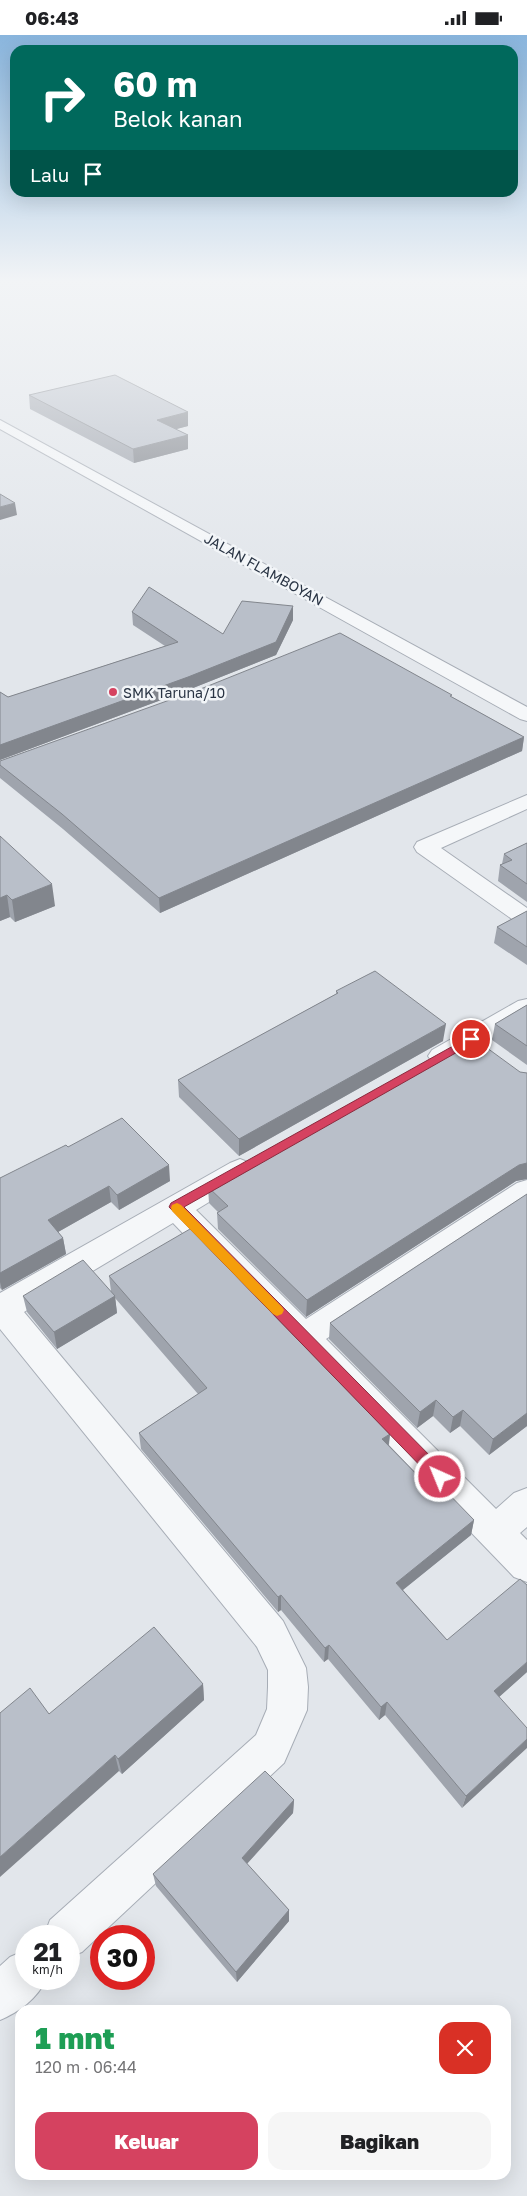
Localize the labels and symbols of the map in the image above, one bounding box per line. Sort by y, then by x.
street label: JALAN FLAMBOYAN [201,529,327,609]
place label: SMK Taruna/10 [123,684,225,701]
marker: SMK Taruna/10 [107,686,119,698]
pin [450,1018,492,1060]
position arrow [413,1450,465,1502]
speed limit sign: 30 [90,1925,155,1990]

